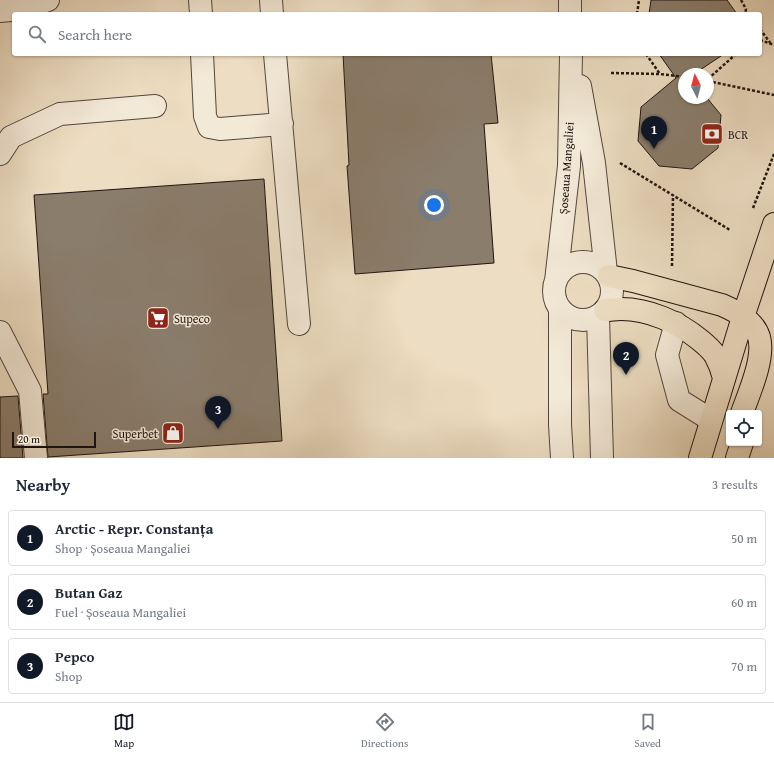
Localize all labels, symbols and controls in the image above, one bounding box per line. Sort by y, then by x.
search box [12,12,762,56]
icon: search [26,23,48,45]
text: Search here [58,24,132,45]
north arrow [678,68,714,104]
pin: 1 [641,116,667,149]
street label: Șoseaua Mangaliei [554,121,578,215]
bank icon: BCR [699,121,725,147]
place label: BCR [728,126,748,143]
your location [424,195,444,215]
supermarket icon: Supeco [145,305,171,331]
place label: Supeco [174,310,210,327]
pin: 2 [613,342,639,375]
pin: 3 [205,396,231,429]
map controls [726,410,762,446]
button: locate [726,410,762,446]
shop icon: Superbet [160,420,186,446]
place label: Superbet [113,425,159,442]
scale bar [12,430,96,449]
text: 20 m [18,431,40,447]
text: Nearby [16,472,70,497]
text: 3 results [712,475,758,494]
text: Arctic - Repr. Constanța [55,518,213,539]
text: 1 [27,529,33,548]
text: 50 m [731,529,757,548]
text: Shop · Șoseaua Mangaliei [55,539,190,558]
text: Butan Gaz [55,582,122,603]
text: 2 [27,593,33,612]
text: 60 m [731,593,757,612]
text: Fuel · Șoseaua Mangaliei [55,603,186,622]
text: Pepco [55,646,95,667]
text: 3 [27,657,33,676]
text: 70 m [731,657,757,676]
text: Shop [55,667,82,686]
tab: Map [113,711,135,751]
tab: Directions [361,711,408,751]
tab: Saved [634,711,661,751]

